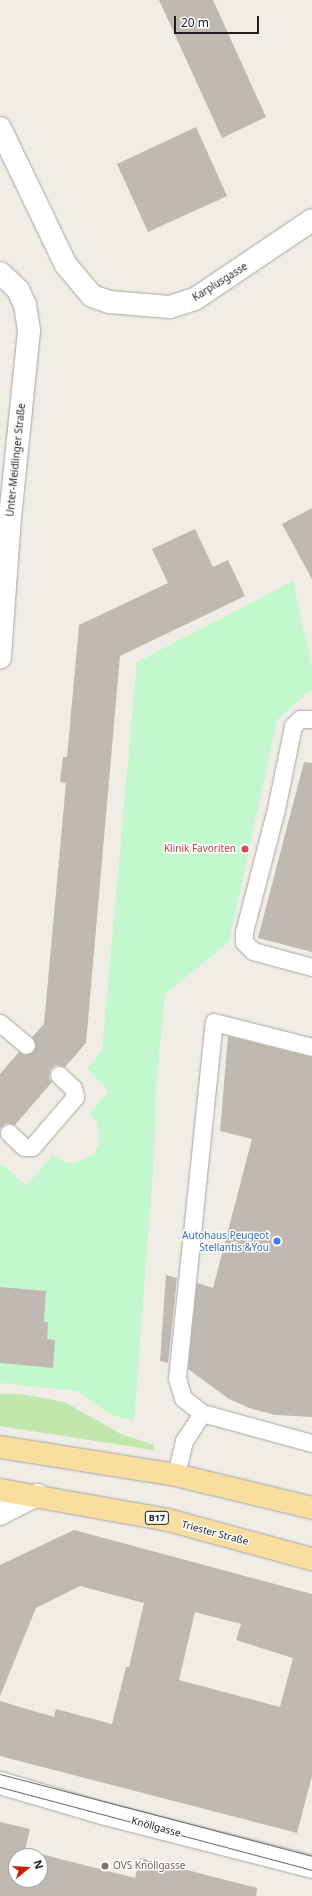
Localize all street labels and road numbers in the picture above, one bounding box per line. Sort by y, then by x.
street label: Karplusgasse [190,260,250,304]
street label: Unter-Meidlinger Straße [4,403,28,517]
road number: B17 [144,1511,170,1525]
street label: Triester Straße [180,1518,250,1548]
street label: Knöllgasse [130,1815,182,1839]

